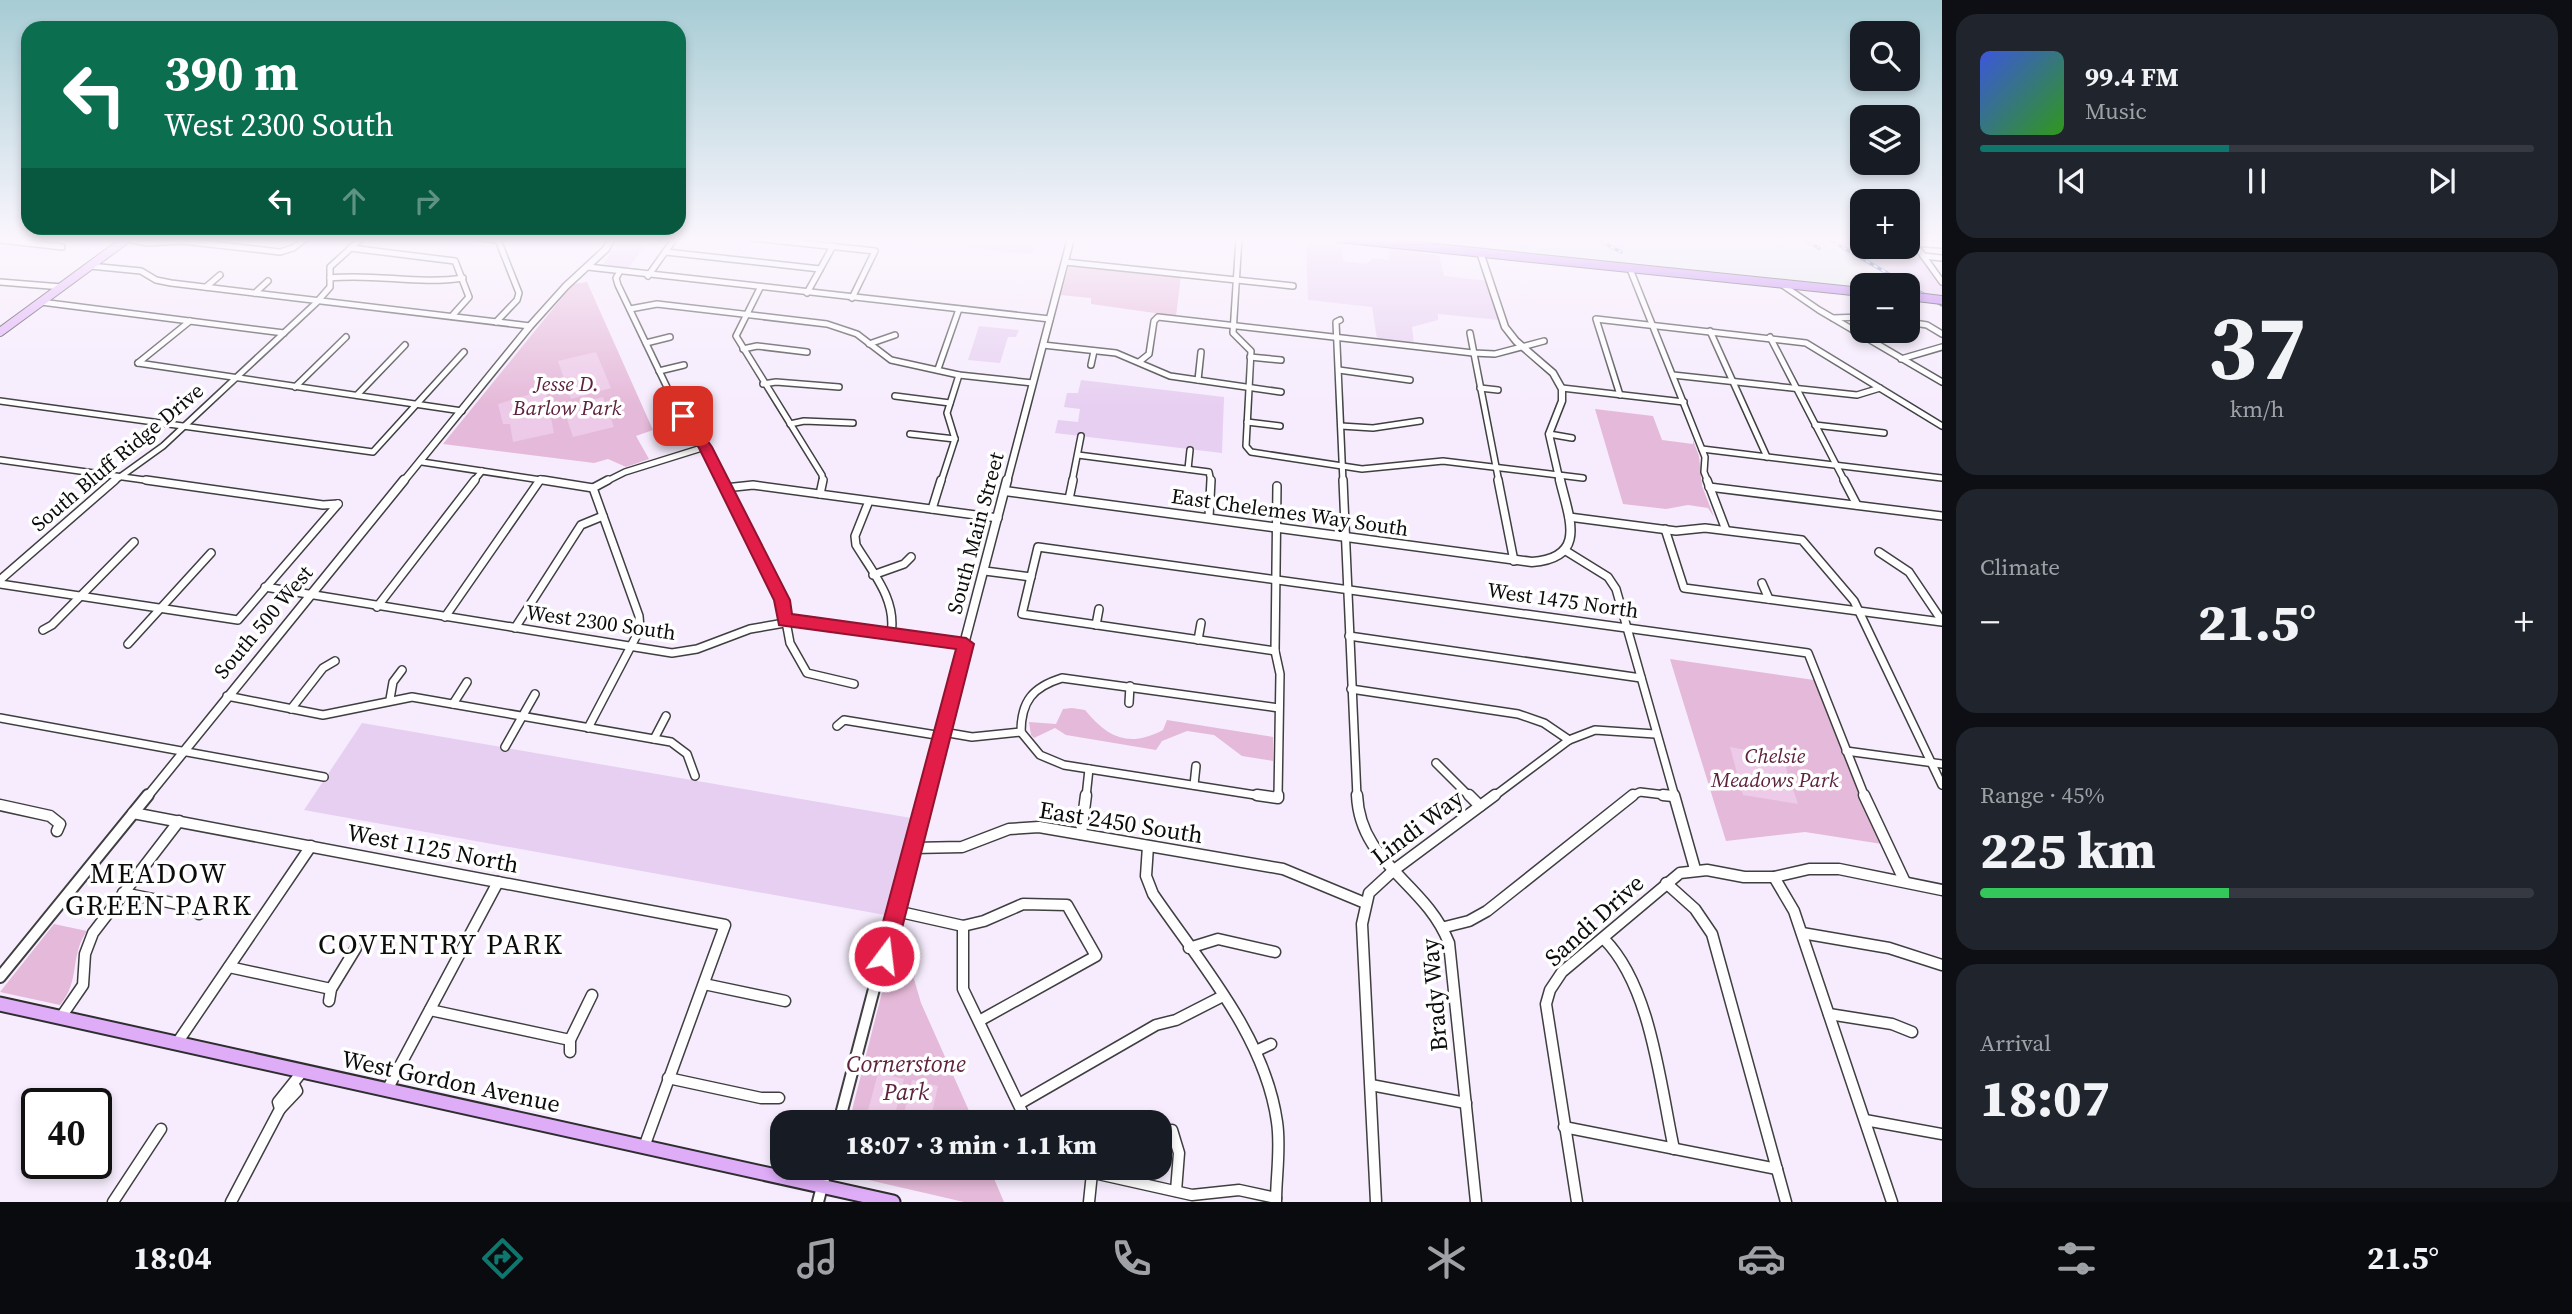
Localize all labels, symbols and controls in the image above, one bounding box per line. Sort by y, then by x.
map controls [1850,21,1920,343]
button: search [1850,21,1920,91]
text: 390 m [164,39,299,106]
icon: left [49,49,140,140]
text: 99.4 FM [2085,59,2179,95]
text: Music [2085,95,2147,127]
text: West 2300 South [164,103,394,147]
button: layers [1850,105,1920,175]
icon: previous [2053,162,2091,200]
icon: pause [2238,162,2276,200]
icon: next [2423,162,2461,200]
icon: left [262,182,300,220]
icon: ahead [335,182,373,220]
icon: right [408,182,446,220]
button: + [1850,189,1920,259]
button: − [1850,273,1920,343]
text: 37 [2208,285,2306,409]
park label: Jesse D. Barlow Park [512,369,621,422]
street label: South Bluff Ridge Drive [24,376,210,538]
pin [653,386,713,446]
text: km/h [2230,393,2284,425]
icon: arrive [664,397,702,435]
street label: South Main Street [940,449,1011,617]
street label: East Chelemes Way South [1170,481,1410,543]
text: Climate [1980,551,2060,583]
street label: South 500 West [207,559,319,685]
street label: West 1475 North [1485,575,1641,625]
text: 21.5° [2198,586,2316,657]
text: − [1980,596,2000,648]
text: + [2514,596,2534,648]
street label: West 2300 South [524,597,678,647]
park label: Chelsie Meadows Park [1710,741,1839,794]
text: Range · 45% [1980,779,2105,811]
street label: Lindi Way [1364,781,1470,872]
street label: East 2450 South [1037,793,1205,851]
text: 225 km [1980,814,2156,885]
street label: West 1125 North [344,815,522,881]
district label: MEADOW GREEN PARK [65,854,253,924]
street label: Sandi Drive [1537,867,1651,973]
position arrow [847,919,921,993]
district label: COVENTRY PARK [318,925,564,963]
street label: Brady Way [1413,936,1455,1053]
text: Arrival [1980,1027,2051,1059]
street label: West Gordon Avenue [339,1042,563,1120]
park label: Cornerstone Park [846,1047,966,1108]
text: 18:07 [1980,1062,2110,1133]
speed limit sign: 40 [21,1088,112,1179]
text: 18:07 · 3 min · 1.1 km [845,1127,1097,1163]
icon: directions [478,1234,527,1283]
icon: music [793,1234,842,1283]
icon: phone [1107,1234,1156,1283]
icon: climate [1422,1234,1471,1283]
icon: car [1737,1234,1786,1283]
icon: filters [2052,1234,2101,1283]
text: 18:04 [133,1236,212,1280]
text: 21.5° [2367,1236,2439,1280]

